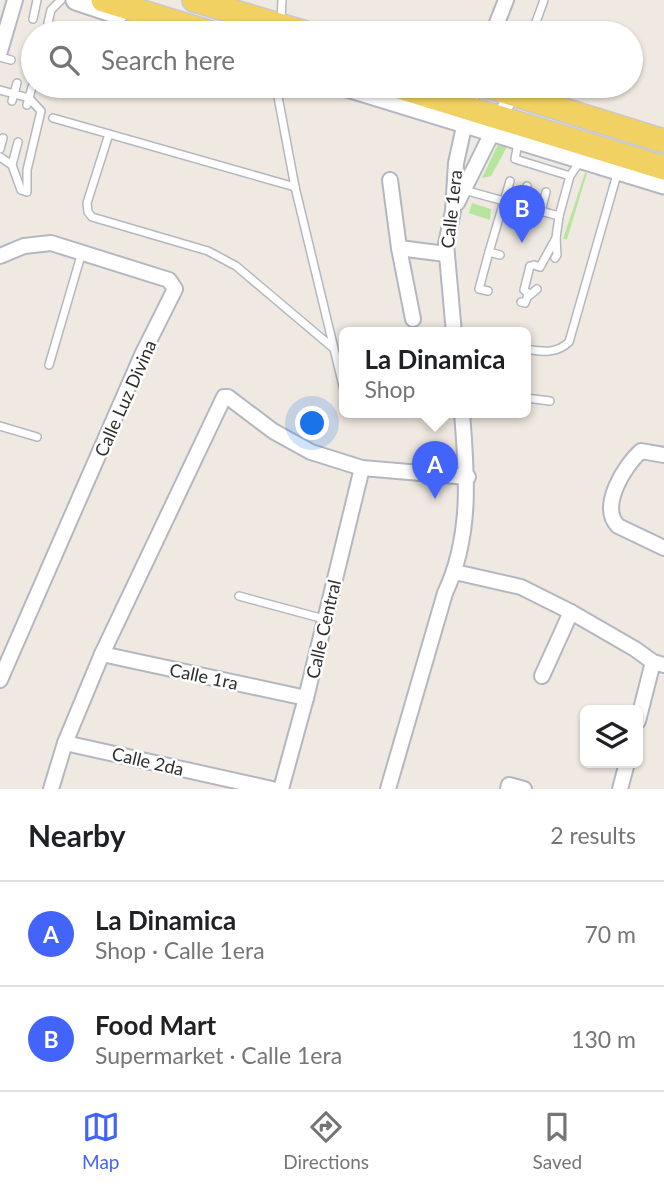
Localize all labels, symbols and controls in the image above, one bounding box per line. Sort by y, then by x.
search box [21,21,643,98]
icon: search [45,41,83,79]
text: Search here [101,44,235,76]
street label: Calle 1era [436,169,466,249]
pin: B [499,185,545,243]
popup [339,327,531,418]
street label: Calle Luz Divina [89,336,161,460]
text: La Dinamica [364,343,506,375]
text: Shop [364,375,415,403]
your location [295,406,329,440]
pin: A [412,441,458,499]
street label: Calle Central [301,577,345,681]
street label: Calle 1ra [168,658,240,694]
map controls [580,705,643,768]
button: layers [580,705,643,768]
street label: Calle 2da [110,742,186,780]
text: Nearby [28,817,126,853]
text: 2 results [550,821,636,849]
text: La Dinamica [95,904,236,936]
text: A [43,920,59,948]
text: 70 m [585,920,636,948]
text: Shop · Calle 1era [95,936,265,964]
text: Food Mart [95,1009,216,1041]
text: B [43,1025,59,1053]
text: 130 m [571,1025,636,1053]
text: Supermarket · Calle 1era [95,1041,342,1069]
tab: Map [82,1108,120,1173]
tab: Directions [283,1108,369,1173]
tab: Saved [533,1108,582,1173]

